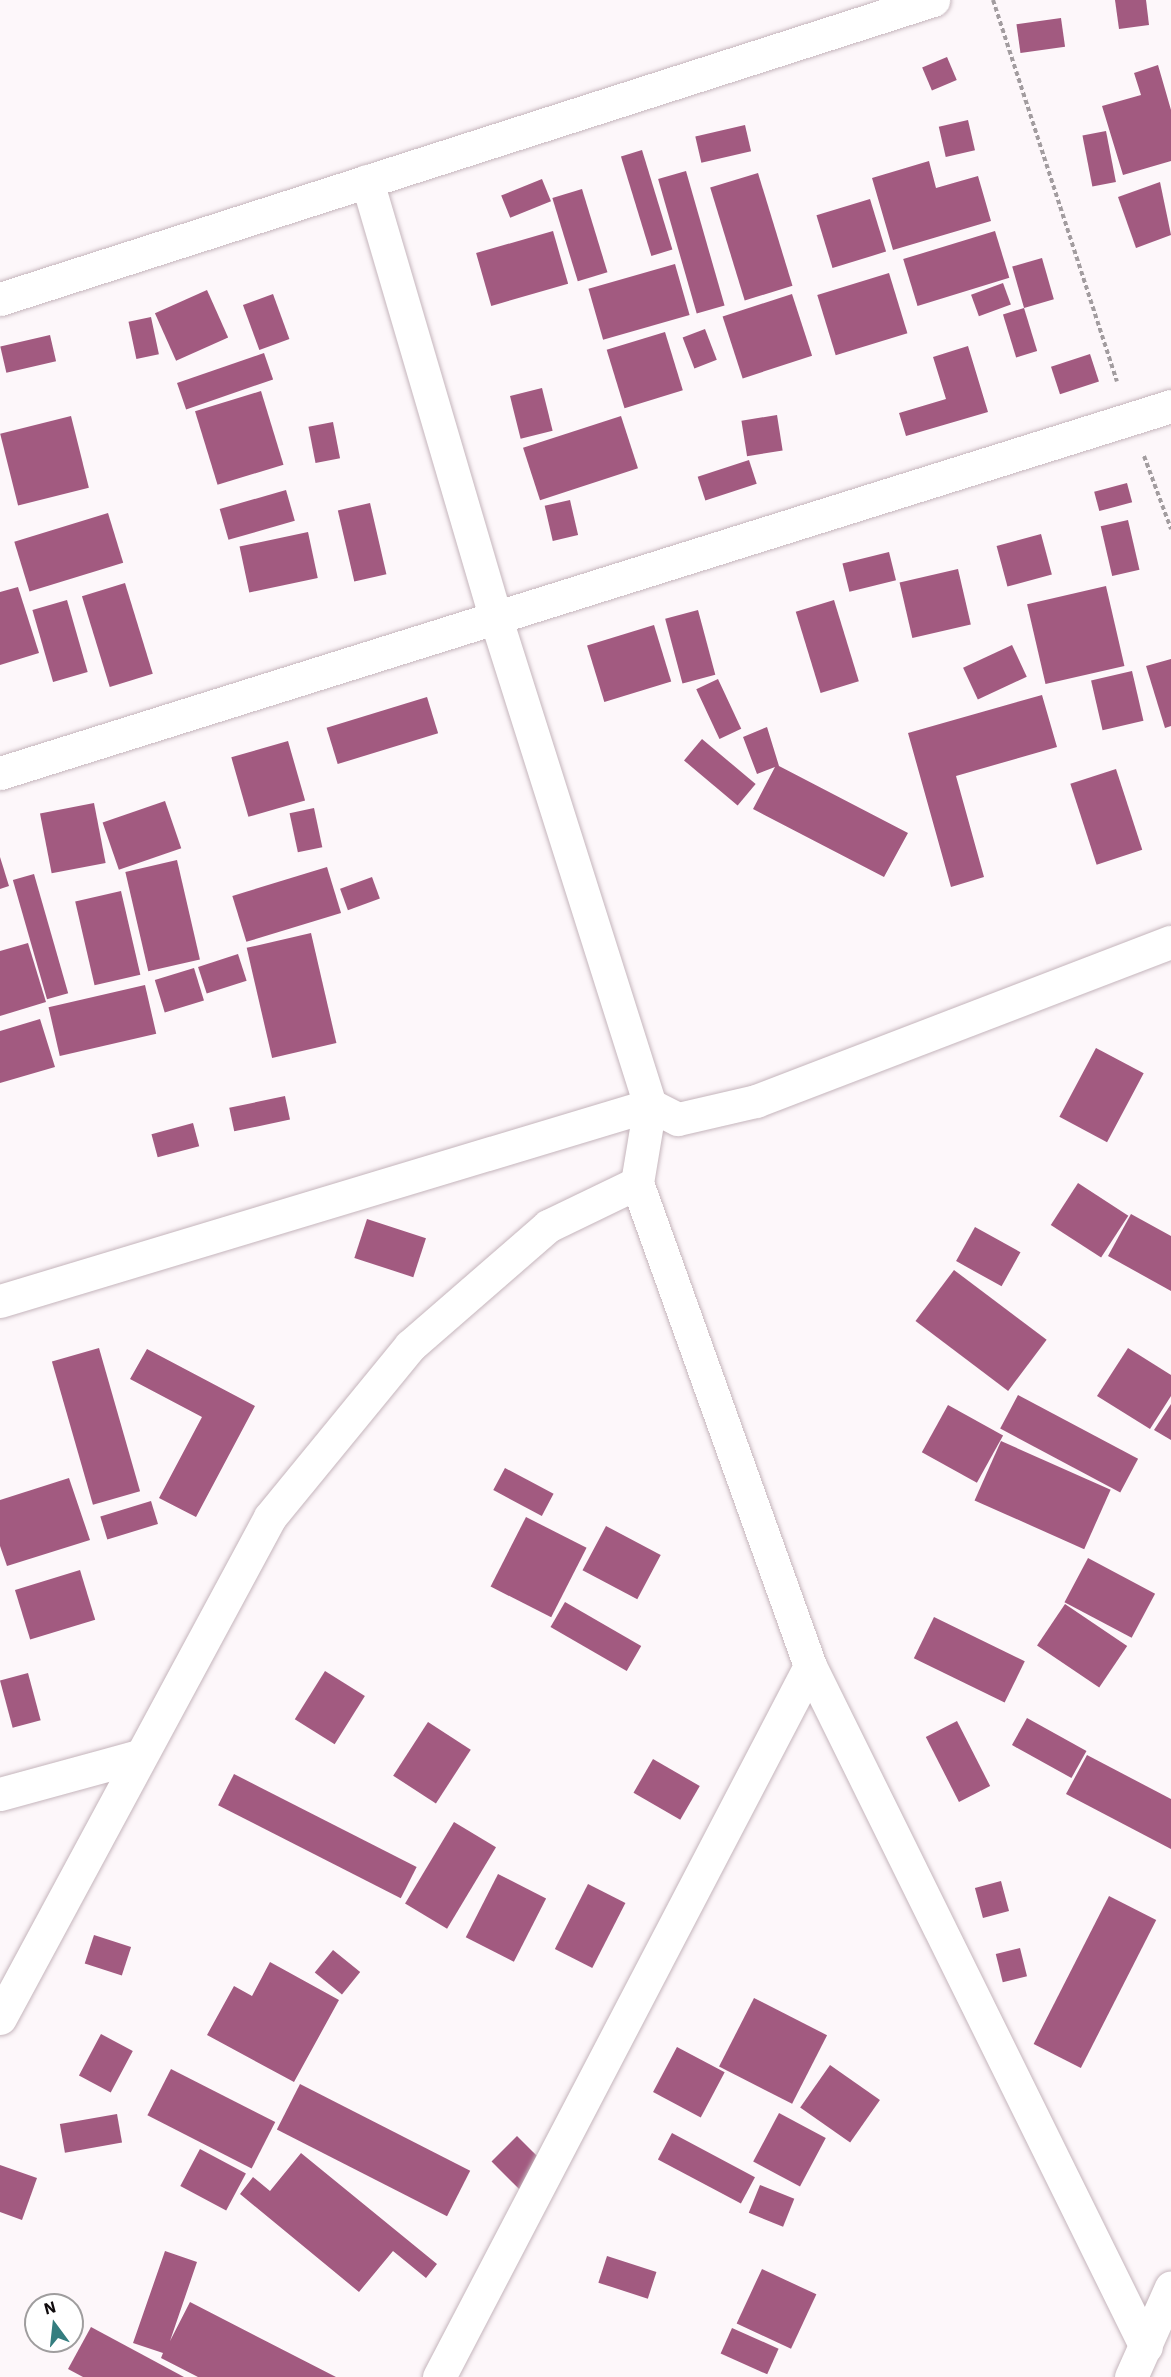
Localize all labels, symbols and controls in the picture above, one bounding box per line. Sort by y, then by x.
north arrow [24,2293,84,2353]
text: N [42,2296,58,2319]

